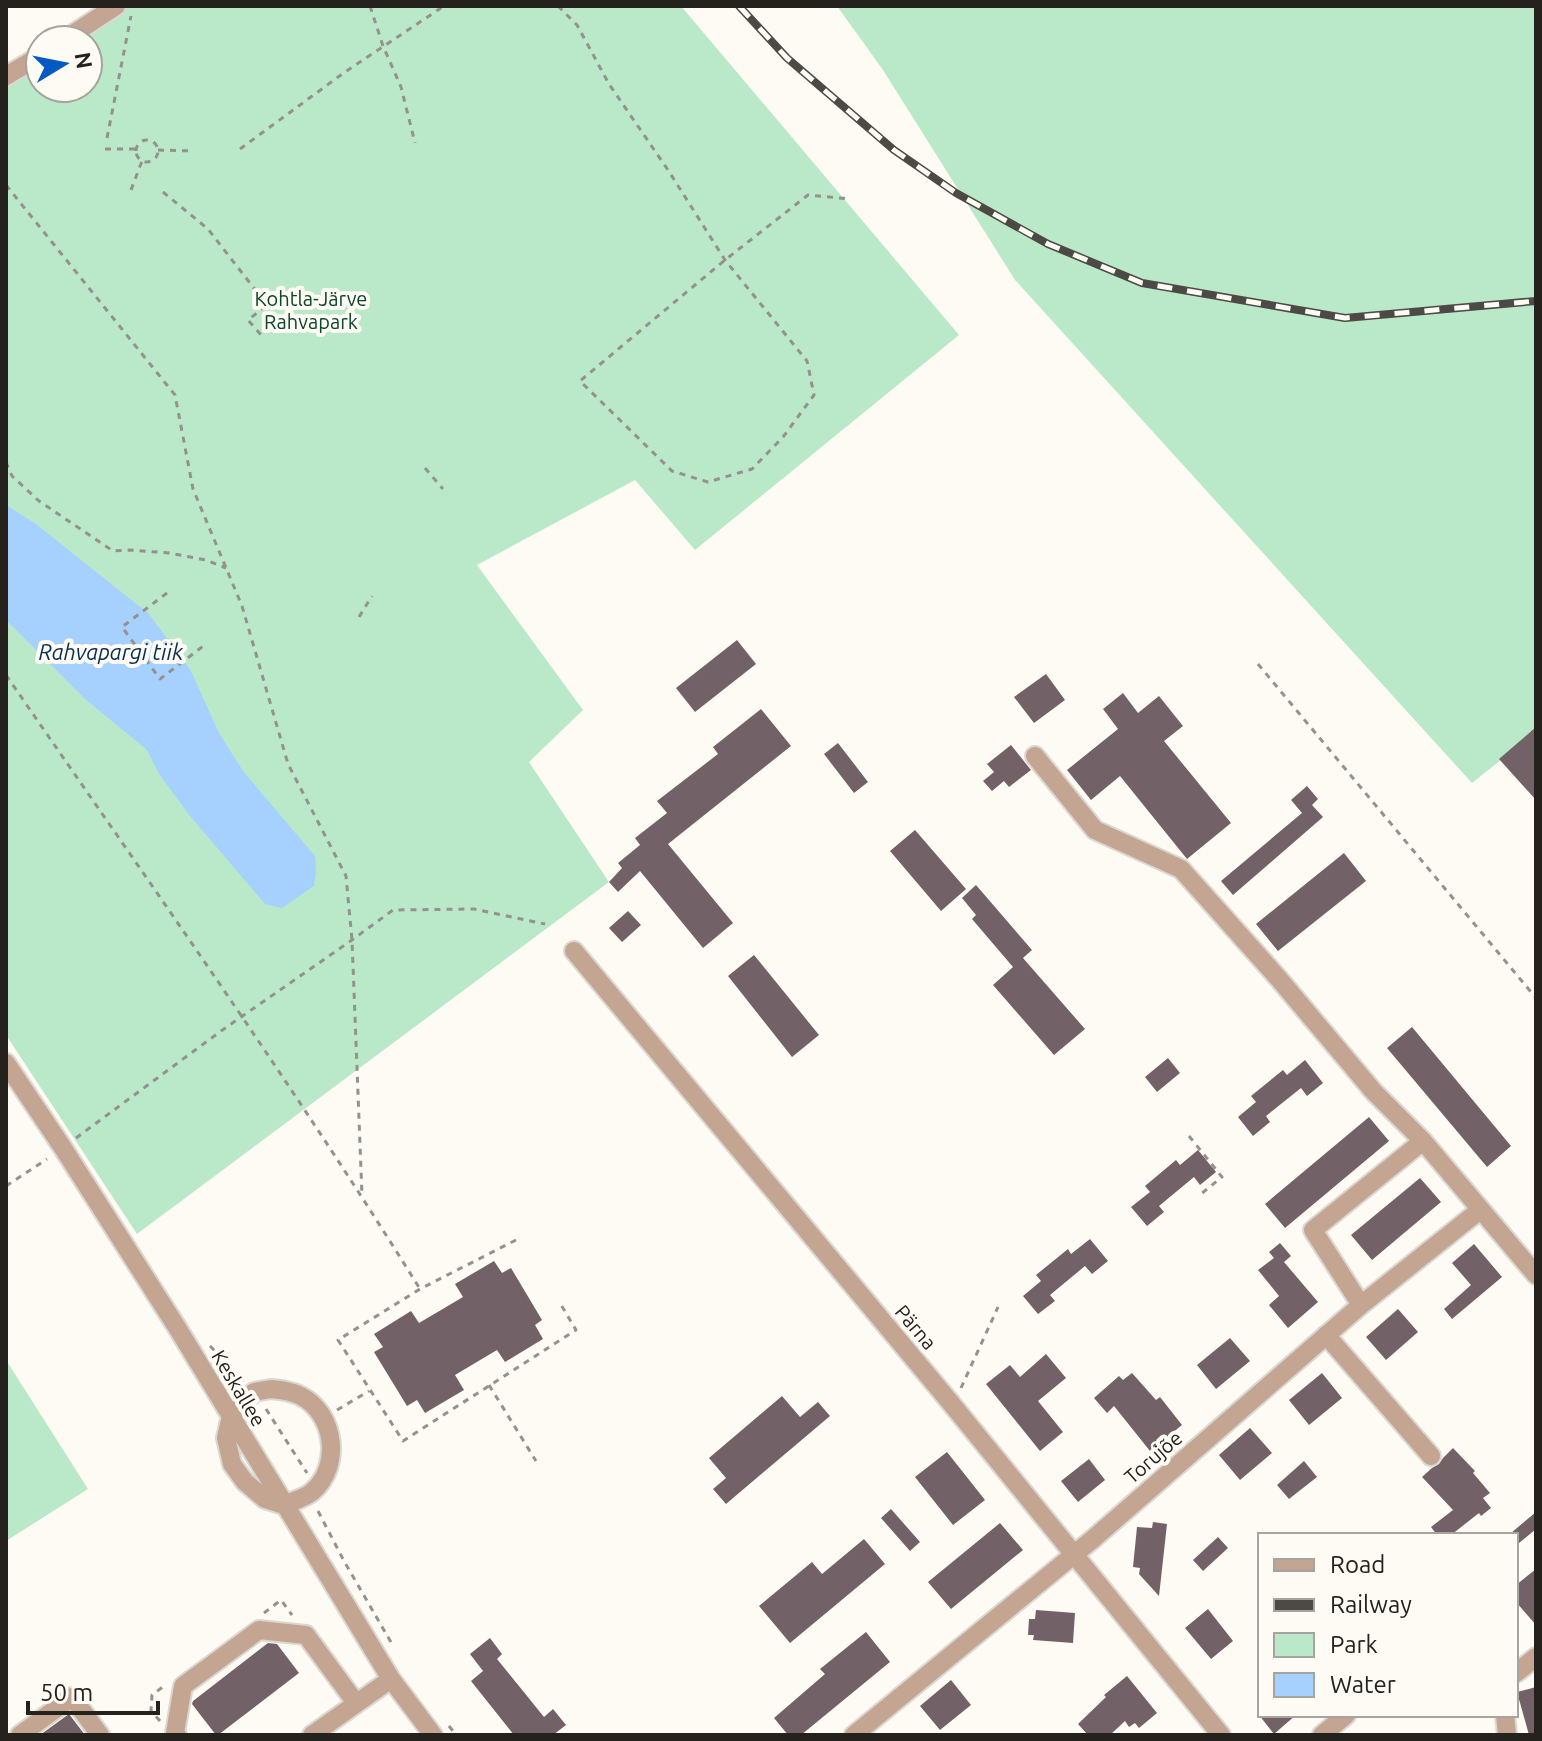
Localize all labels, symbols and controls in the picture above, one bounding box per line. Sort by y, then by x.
north arrow [24,24,104,104]
text: N [70,50,98,71]
park label: Kohtla-Järve Rahvapark [255,287,367,333]
water label: Rahvapargi tiik [39,639,184,664]
street label: Pärna [891,1300,941,1354]
street label: Keskallee [207,1346,271,1430]
street label: Torujõe [1120,1426,1186,1488]
legend [1258,1533,1518,1717]
text: Road [1330,1551,1385,1578]
text: Railway [1330,1591,1412,1618]
text: Park [1330,1631,1378,1658]
scale bar [28,1665,158,1715]
text: Water [1330,1671,1396,1698]
text: 50 m [40,1679,93,1706]

